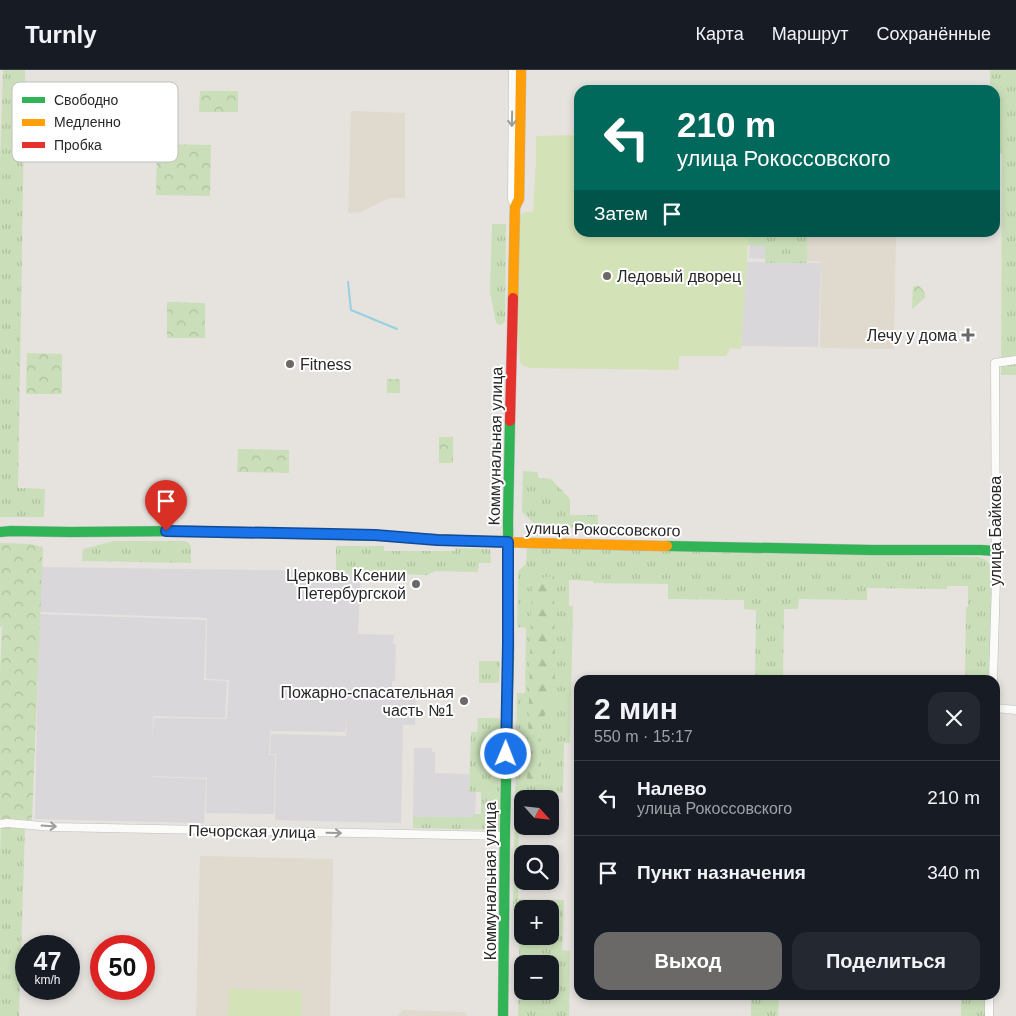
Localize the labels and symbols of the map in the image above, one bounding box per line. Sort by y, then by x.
legend [12,82,178,162]
text: Свободно [54,92,119,108]
one-way arrow [507,110,517,126]
text: Медленно [54,114,121,130]
text: Пробка [54,137,102,153]
place label: Ледовый дворец [617,268,741,285]
marker: Ледовый дворец [601,270,613,282]
place label: Лечу у дома [867,327,957,344]
marker: Лечу у дома [961,328,975,342]
place label: Fitness [300,356,352,373]
marker: Fitness [284,358,296,370]
street label: Коммунальная улица [486,366,505,525]
street label: улица Байкова [987,476,1004,586]
pin [145,480,187,531]
street label: улица Рокоссовского [525,520,681,539]
place label: Церковь Ксении Петербургской [286,567,406,602]
marker: Церковь Ксении Петербургской [410,578,422,590]
place label: Пожарно-спасательная часть №1 [281,684,454,719]
marker: Пожарно-спасательная часть №1 [458,695,470,707]
position arrow [479,727,531,779]
north arrow [514,790,559,835]
street label: Коммунальная улица [482,802,499,960]
one-way arrow [40,822,56,831]
street label: Печорская улица [188,822,316,841]
one-way arrow [325,828,341,838]
speed limit sign: 50 [90,935,155,1000]

